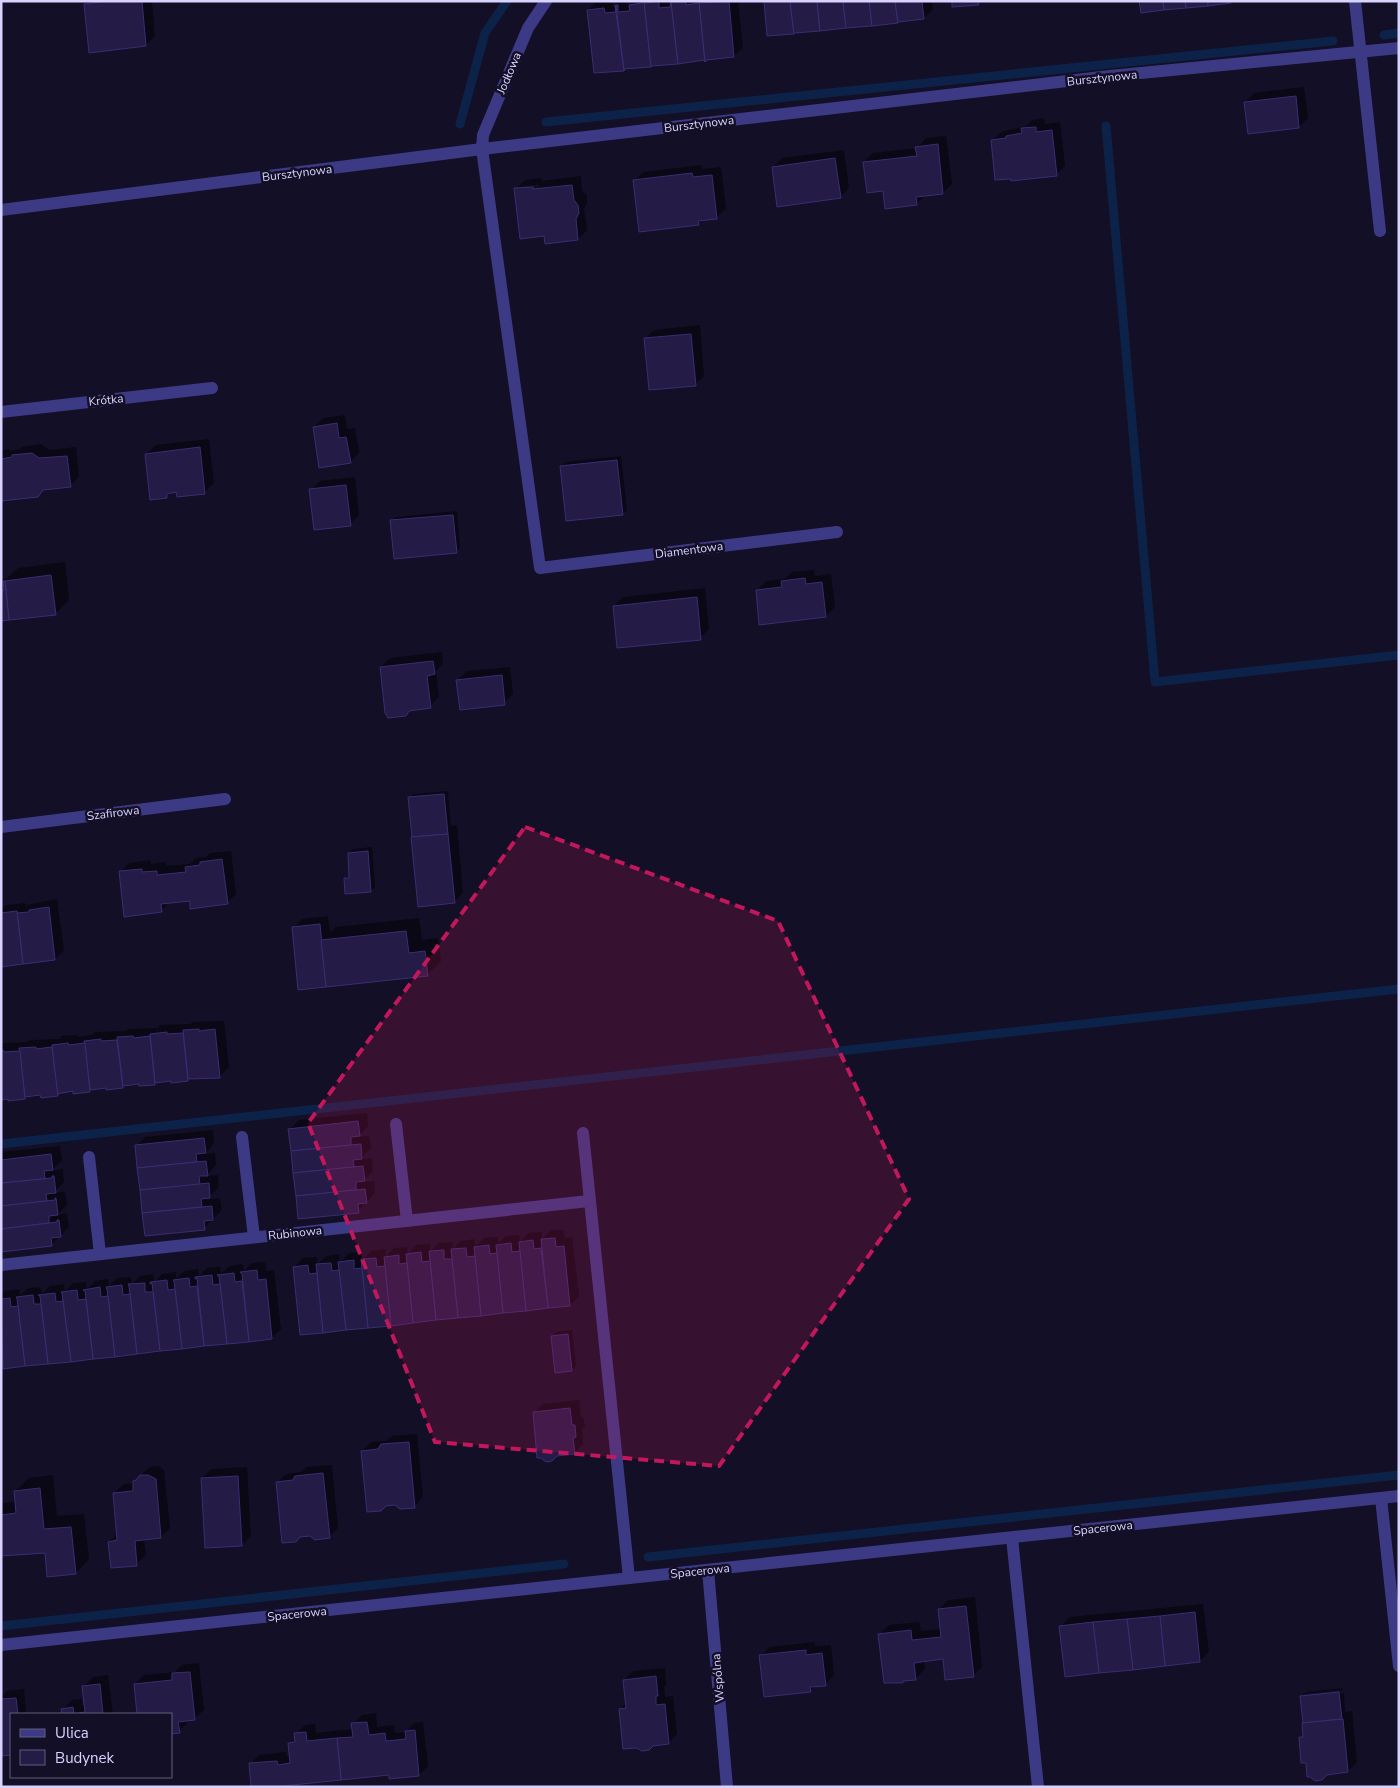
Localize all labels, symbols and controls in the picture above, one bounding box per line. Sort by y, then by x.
street label: Jodłowa [493,50,525,97]
street label: Bursztynowa [1066,66,1138,90]
street label: Bursztynowa [663,112,735,136]
street label: Bursztynowa [261,161,333,185]
street label: Krótka [88,390,124,410]
street label: Diamentowa [654,538,724,562]
street label: Szafirowa [86,802,140,824]
street label: Rubinowa [267,1222,323,1244]
street label: Spacerowa [1072,1517,1134,1539]
street label: Spacerowa [669,1560,731,1582]
street label: Spacerowa [266,1603,328,1625]
street label: Wspólna [708,1653,728,1703]
legend [10,1713,172,1778]
text: Ulica [55,1723,89,1743]
text: Budynek [55,1748,115,1768]

